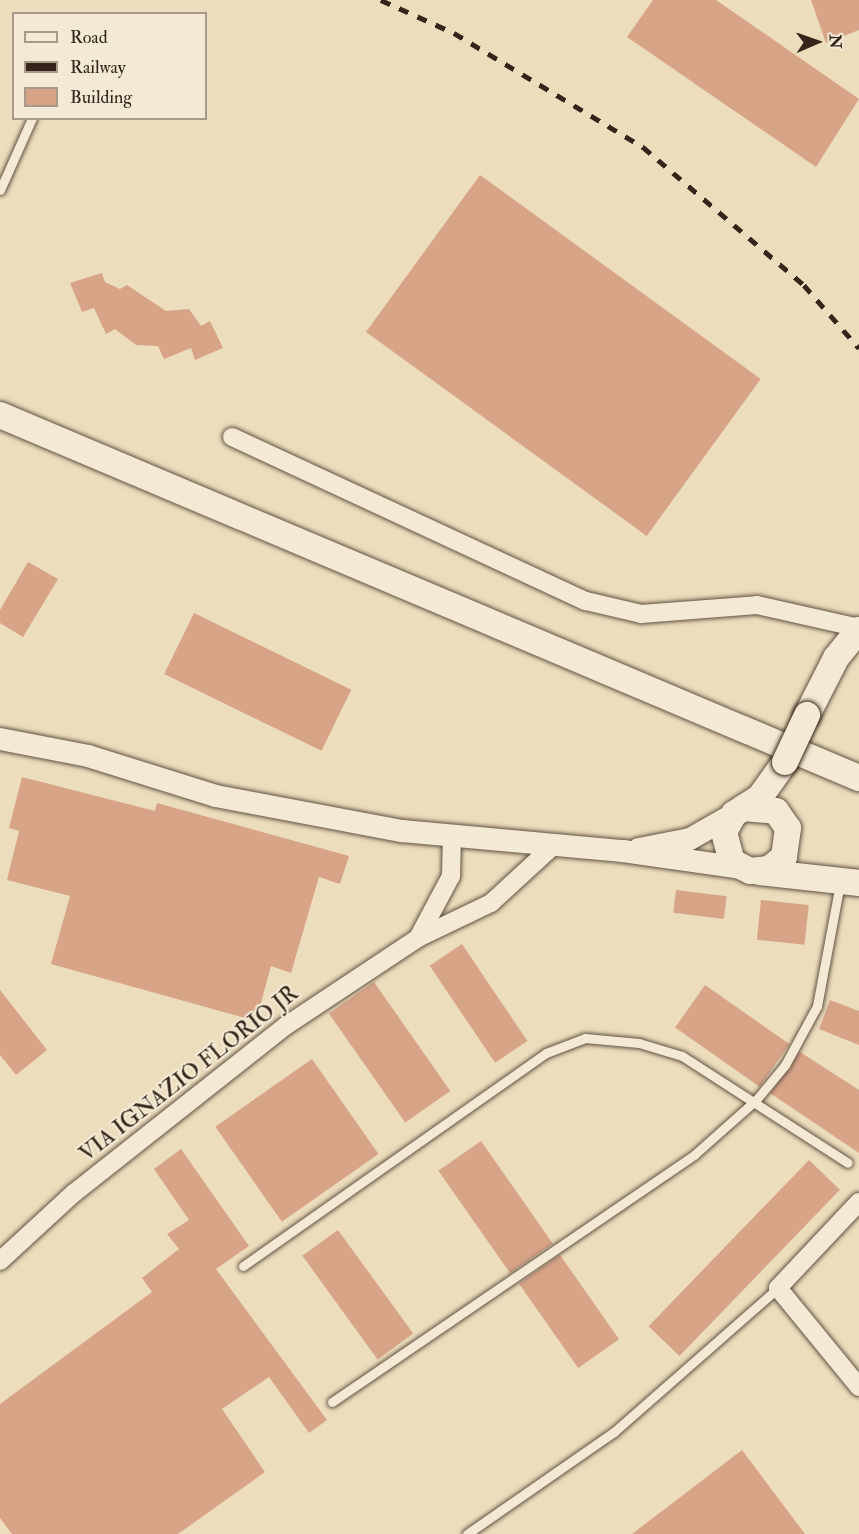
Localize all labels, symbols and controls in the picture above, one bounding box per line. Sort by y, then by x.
legend [12,12,207,120]
north arrow [787,12,847,72]
text: Road [70,26,108,49]
text: N [825,34,845,49]
text: Railway [70,56,126,79]
text: Building [70,86,132,109]
street label: VIA IGNAZIO FLORIO JR [74,980,304,1168]

